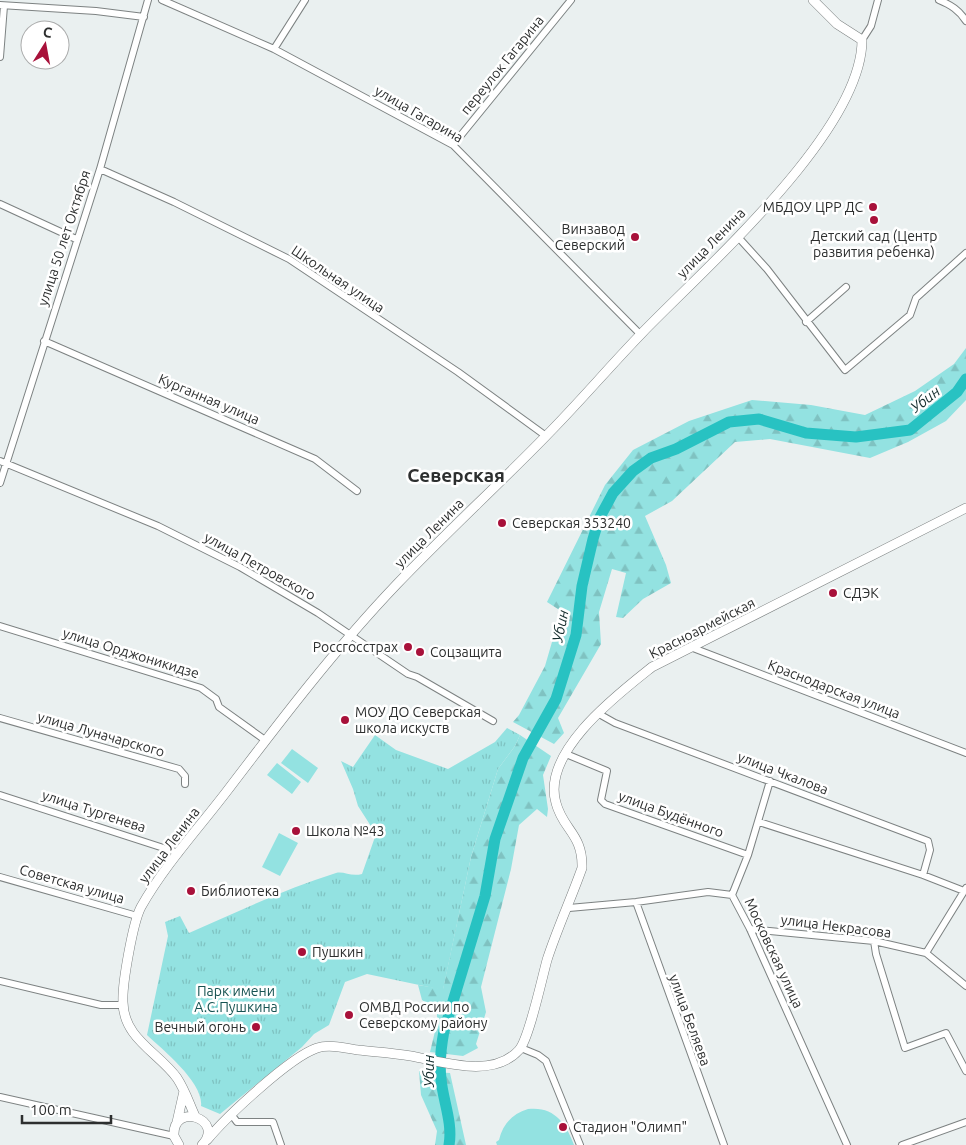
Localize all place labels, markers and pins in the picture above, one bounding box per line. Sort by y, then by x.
place label: МБДОУ ЦРР ДС [763,199,863,215]
marker: МБДОУ ЦРР ДС [867,201,879,213]
marker: Детский сад (Центр развития ребенка) [868,214,880,226]
place label: Винзавод Северский [555,221,625,253]
place label: Детский сад (Центр развития ребенка) [811,228,937,260]
marker: Винзавод Северский [629,231,641,243]
place label: Северская 353240 [512,515,631,531]
marker: Северская 353240 [496,517,508,529]
place label: СДЭК [843,585,879,601]
marker: СДЭК [827,587,839,599]
place label: Россгосстрах [313,639,398,655]
marker: Россгосстрах [402,641,414,653]
place label: Соцзащита [430,644,502,660]
marker: Соцзащита [414,646,426,658]
place label: МОУ ДО Северская школа искуств [355,704,481,736]
marker: МОУ ДО Северская школа искуств [339,714,351,726]
place label: Школа №43 [306,823,385,839]
marker: Школа №43 [290,825,302,837]
place label: Библиотека [201,883,279,899]
marker: Библиотека [185,885,197,897]
place label: Пушкин [312,944,363,960]
marker: Пушкин [296,946,308,958]
place label: ОМВД России по Северскому району [359,999,488,1031]
marker: ОМВД России по Северскому району [343,1009,355,1021]
place label: Вечный огонь [155,1019,246,1035]
marker: Вечный огонь [250,1021,262,1033]
place label: Стадион "Олимп" [573,1119,687,1135]
marker: Стадион "Олимп" [557,1121,569,1133]

